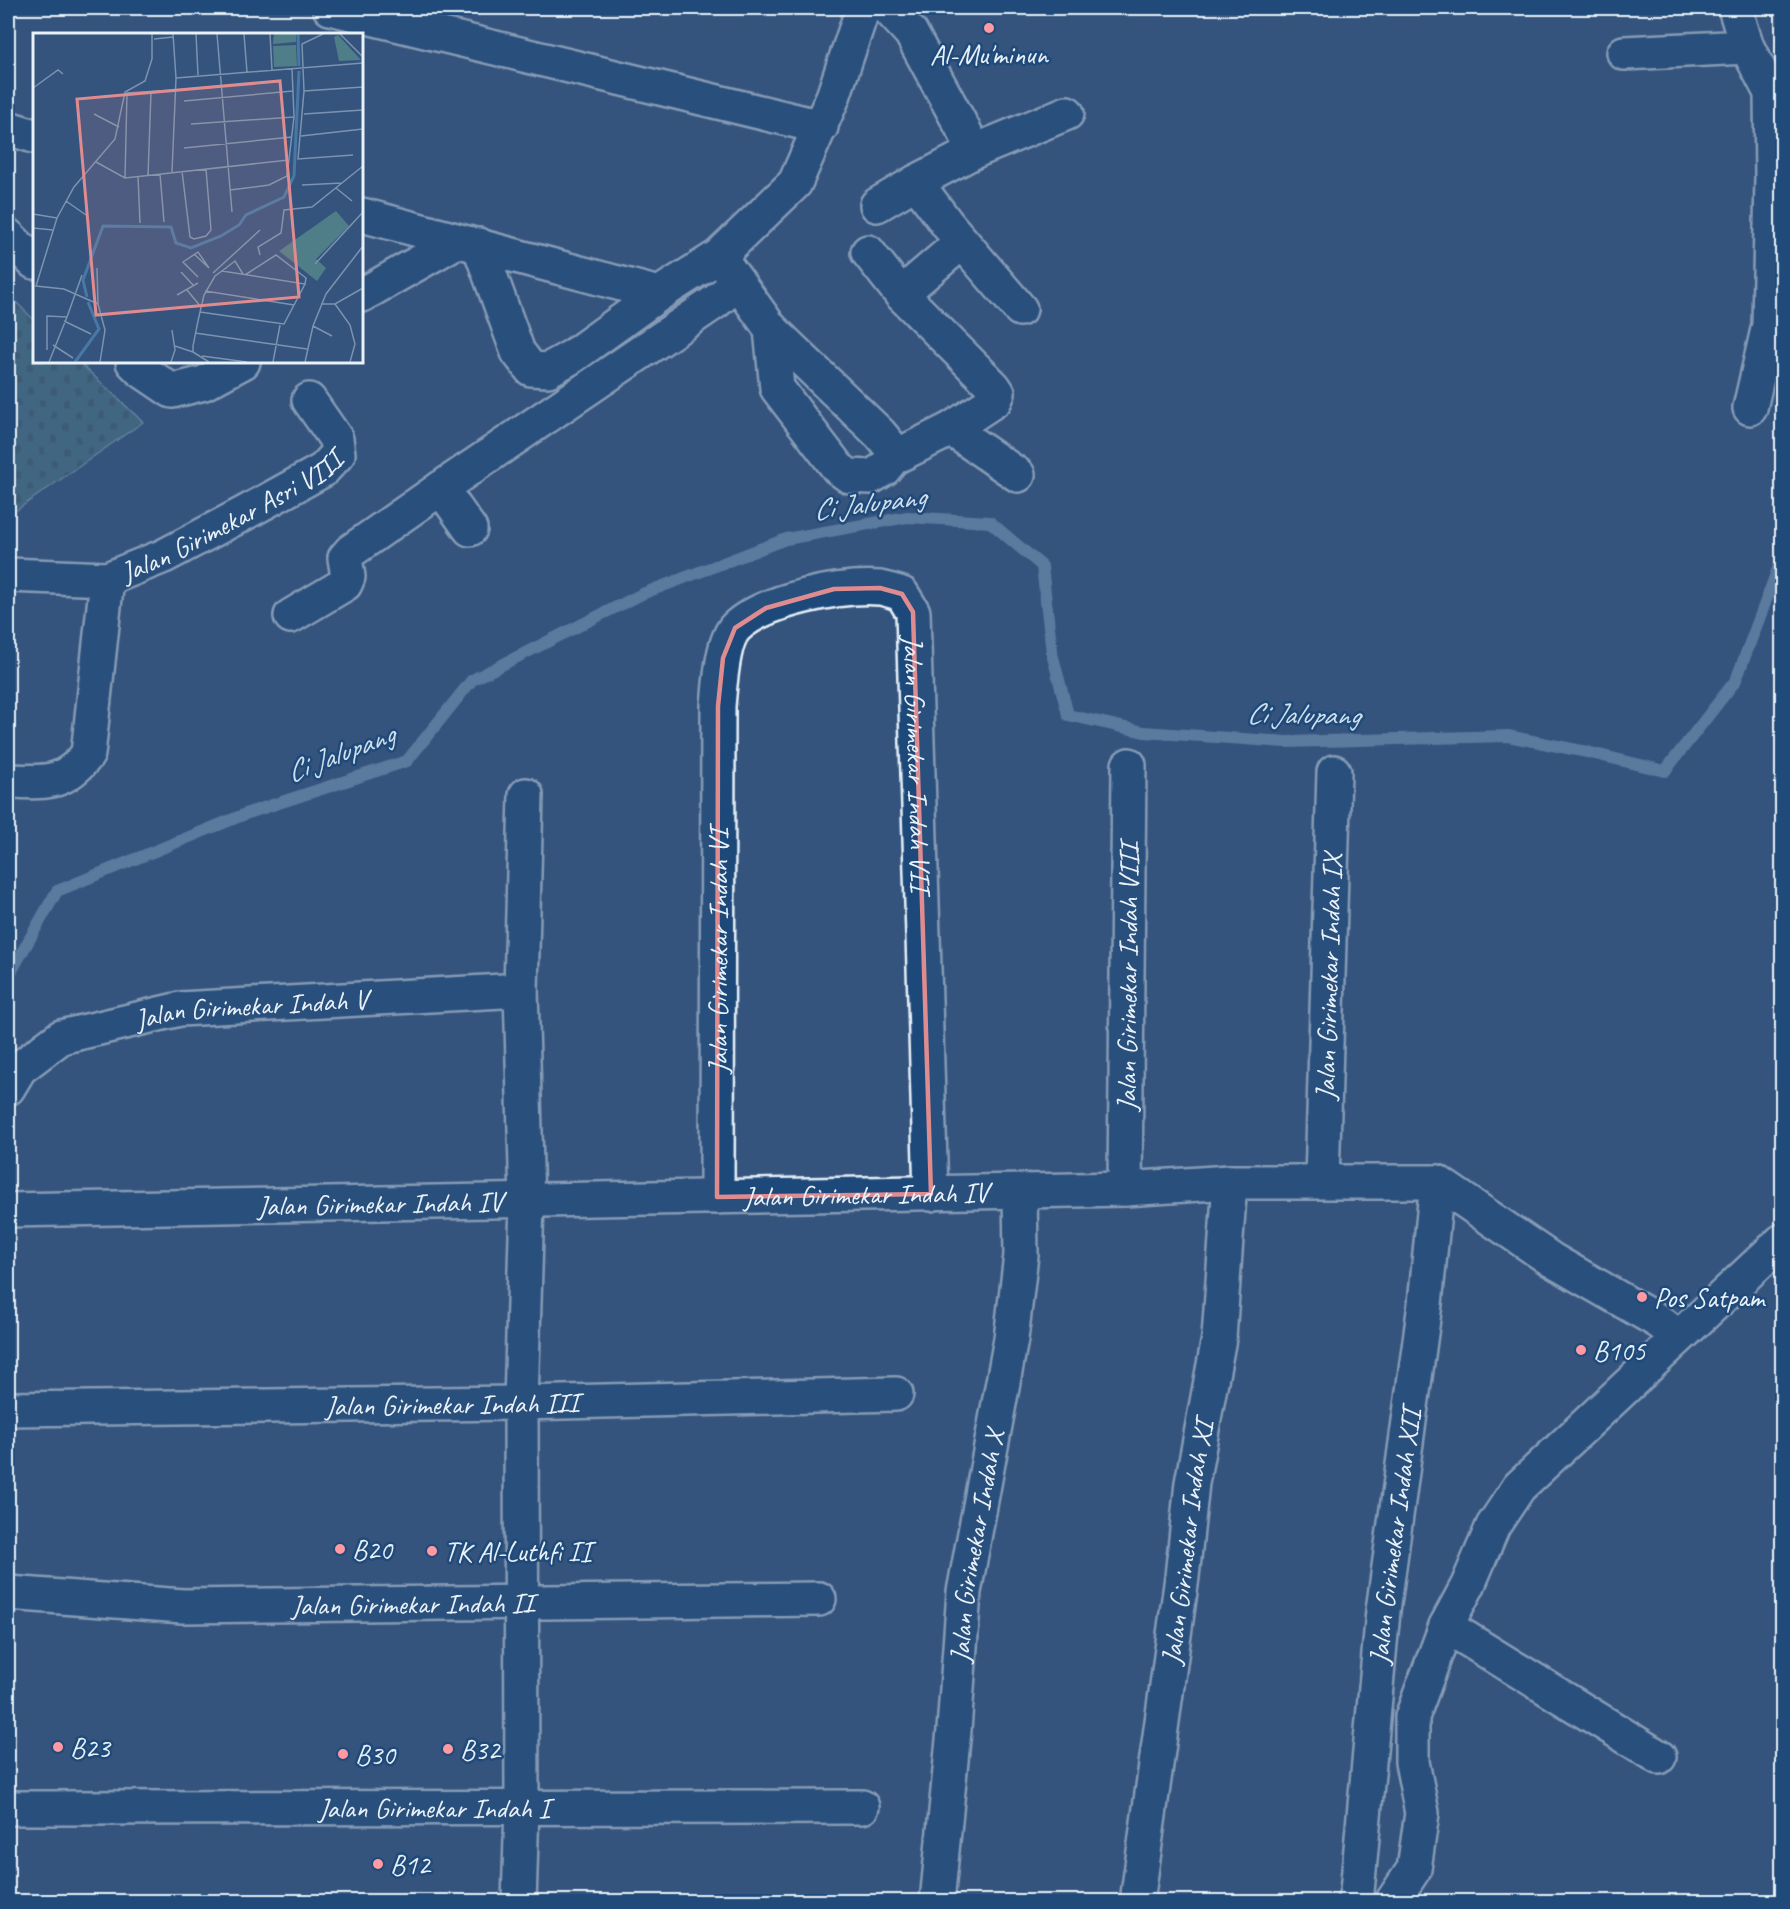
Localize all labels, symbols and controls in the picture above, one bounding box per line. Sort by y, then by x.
marker: Al-Mu'minun [982,21,996,35]
inset map [33,33,363,363]
place label: Al-Mu'minun [930,37,1049,72]
street label: Jalan Girimekar Asri VIII [114,439,354,590]
water label: Ci Jalupang [811,477,931,529]
street label: Jalan Girimekar Indah VII [896,633,939,899]
water label: Ci Jalupang [1246,694,1363,734]
water label: Ci Jalupang [280,714,403,791]
street label: Jalan Girimekar Indah VI [700,823,736,1076]
street label: Jalan Girimekar Indah VIII [1109,837,1146,1113]
street label: Jalan Girimekar Indah IX [1307,849,1350,1103]
street label: Jalan Girimekar Indah V [129,981,374,1037]
street label: Jalan Girimekar Indah IV [741,1174,994,1214]
street label: Jalan Girimekar Indah IV [255,1184,508,1223]
place label: Pos Satpam [1654,1280,1767,1315]
marker: Pos Satpam [1635,1290,1649,1304]
place label: B105 [1593,1333,1647,1368]
marker: B105 [1574,1343,1588,1357]
street label: Jalan Girimekar Indah III [323,1384,585,1423]
street label: Jalan Girimekar Indah XII [1361,1401,1429,1668]
street label: Jalan Girimekar Indah XI [1153,1412,1222,1669]
street label: Jalan Girimekar Indah X [942,1423,1012,1666]
place label: B20 [352,1532,394,1567]
place label: TK Al-Luthfi II [444,1534,597,1569]
marker: B20 [333,1542,347,1556]
marker: TK Al-Luthfi II [425,1544,439,1558]
street label: Jalan Girimekar Indah II [289,1585,540,1623]
place label: B23 [70,1730,112,1765]
place label: B32 [460,1732,502,1767]
place label: B30 [355,1737,397,1772]
marker: B23 [51,1740,65,1754]
marker: B32 [441,1742,455,1756]
marker: B30 [336,1747,350,1761]
street label: Jalan Girimekar Indah I [316,1790,555,1826]
place label: B12 [390,1847,432,1882]
marker: B12 [371,1857,385,1871]

